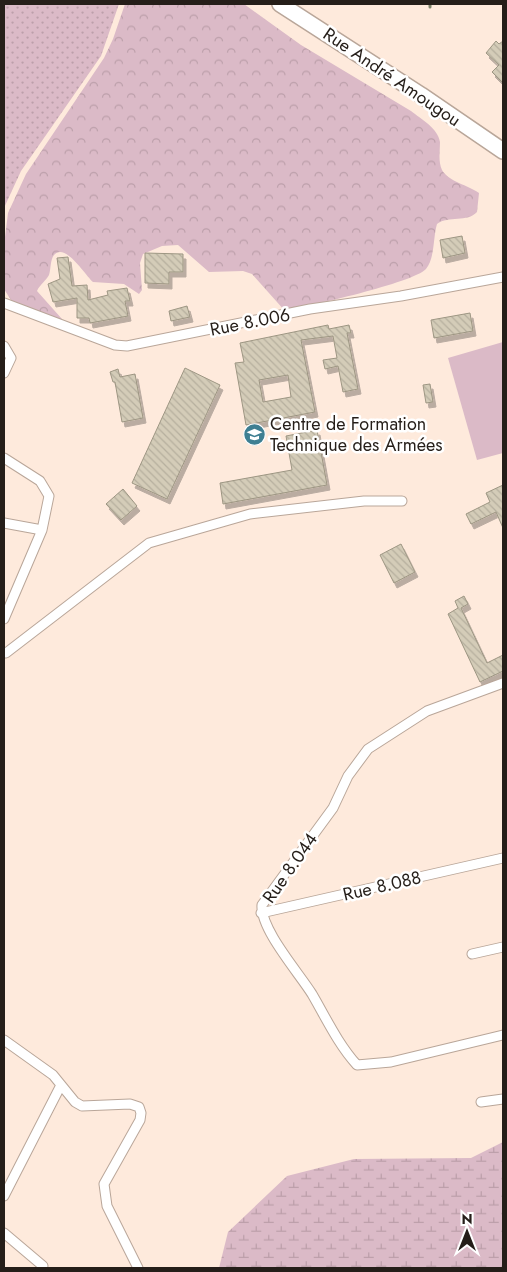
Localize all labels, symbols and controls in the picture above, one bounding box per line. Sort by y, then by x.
street label: Rue André Amougou [318,21,466,133]
street label: Rue 8.006 [208,301,292,343]
place label: Centre de Formation Technique des Armées [270,411,442,458]
school or university icon: Centre de Formation Technique des Armées [242,422,266,446]
street label: Rue 8.044 [256,827,324,909]
street label: Rue 8.088 [340,864,424,908]
north arrow [442,1207,492,1257]
text: N [461,1209,473,1229]

